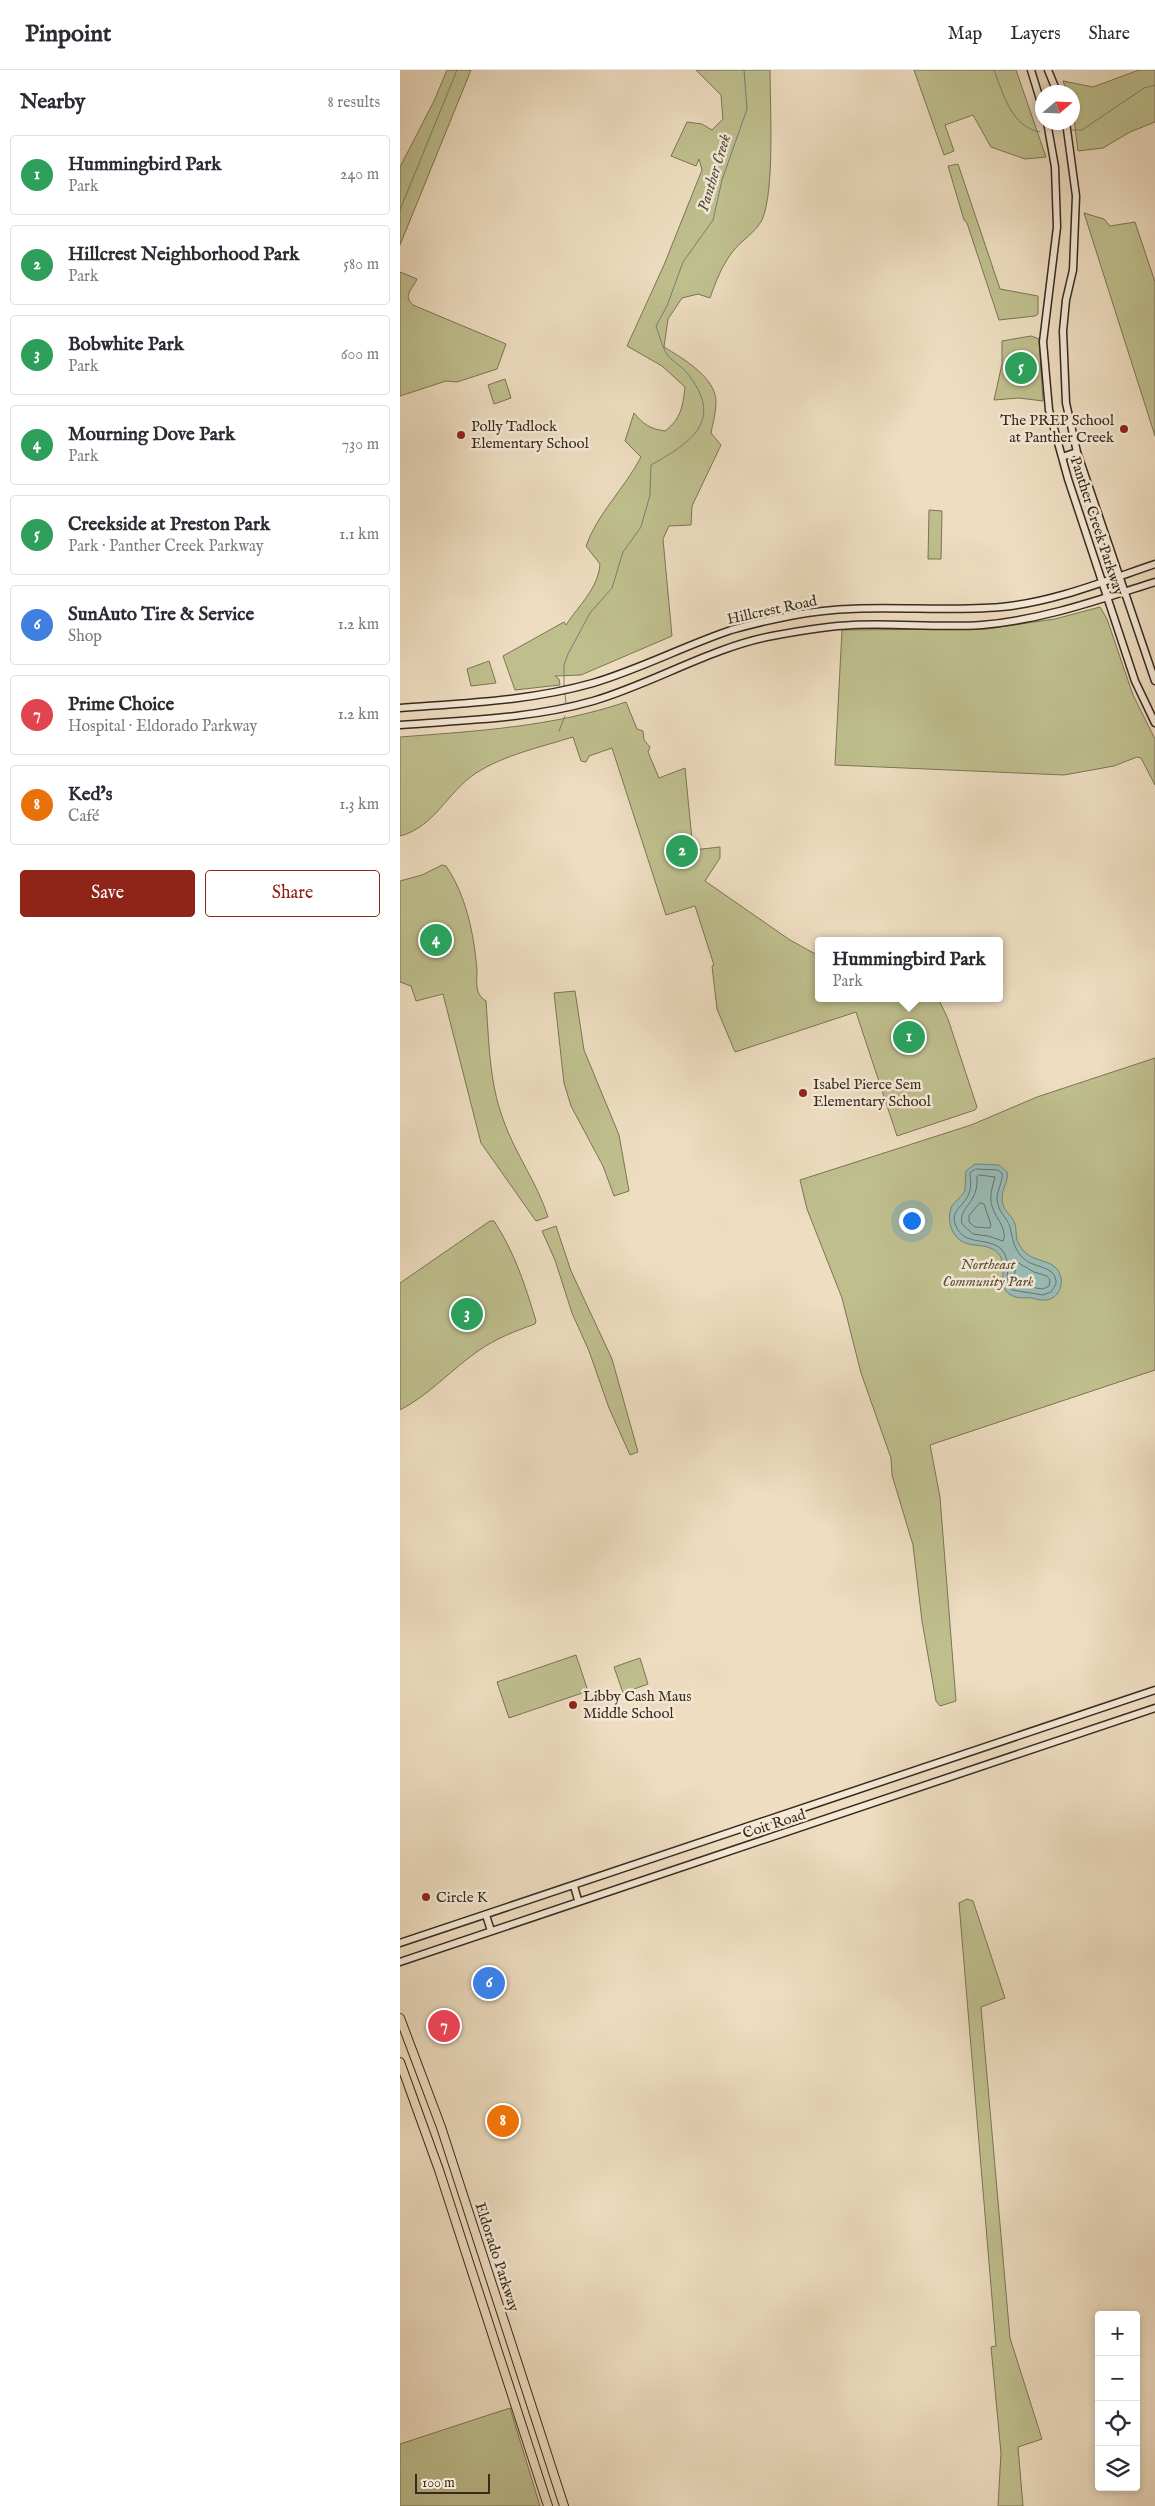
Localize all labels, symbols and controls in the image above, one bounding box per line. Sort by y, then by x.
text: Pinpoint [25,19,111,50]
text: Map [948,23,982,46]
text: Layers [1010,23,1061,46]
text: Share [1089,23,1130,46]
north arrow [1035,85,1080,130]
text: Nearby [20,89,85,116]
text: 8 results [328,93,380,113]
water label: Panther Creek [694,132,736,214]
text: Hummingbird Park [68,153,221,177]
text: 1 [34,165,40,185]
text: 240 m [340,165,379,185]
text: Park [68,177,98,197]
text: Hillcrest Neighborhood Park [68,243,299,267]
text: 2 [33,255,41,275]
text: 580 m [343,255,379,275]
text: Park [68,267,98,287]
text: Bobwhite Park [68,333,184,357]
text: 3 [34,345,40,365]
text: 600 m [341,345,379,365]
pin: 5 [1005,349,1037,387]
text: Park [68,357,98,377]
place label: The PREP School at Panther Creek [1000,411,1115,447]
place label: Polly Tadlock Elementary School [471,417,590,453]
text: Mourning Dove Park [68,423,235,447]
marker: The PREP School at Panther Creek [1118,423,1130,435]
marker: Polly Tadlock Elementary School [455,429,467,441]
text: 4 [33,435,41,455]
text: 730 m [342,435,379,455]
text: Park [68,447,98,467]
street label: Panther Creek Parkway [1066,454,1129,598]
text: Creekside at Preston Park [68,513,270,537]
text: 5 [34,525,40,545]
text: 1.1 km [339,525,379,545]
text: Park · Panther Creek Parkway [68,537,264,557]
street label: Hillcrest Road [725,591,820,629]
text: SunAuto Tire & Service [68,603,254,627]
text: 6 [34,615,40,635]
text: 1.2 km [338,615,379,635]
text: Shop [68,627,102,647]
text: Prime Choice [68,693,174,717]
text: 7 [33,705,41,725]
text: 1.2 km [338,705,379,725]
text: Hospital · Eldorado Parkway [68,717,257,737]
text: Ked's [68,783,112,807]
text: 8 [34,795,40,815]
text: 1.3 km [339,795,379,815]
text: Café [68,807,99,827]
pin: 2 [666,832,698,870]
button: Save [20,870,195,917]
button: Share [205,870,380,917]
pin: 4 [420,921,452,959]
popup [815,937,1003,1002]
text: Hummingbird Park [832,948,986,972]
text: Park [832,972,863,992]
pin: 1 [893,1018,925,1056]
place label: Isabel Pierce Sem Elementary School [813,1075,932,1111]
marker: Isabel Pierce Sem Elementary School [797,1087,809,1099]
your location [899,1208,925,1234]
park label: Northeast Community Park [942,1255,1034,1291]
pin: 3 [451,1295,483,1333]
place label: Libby Cash Maus Middle School [583,1687,692,1723]
marker: Libby Cash Maus Middle School [567,1699,579,1711]
street label: Coit Road [740,1805,809,1843]
place label: Circle K [436,1888,488,1907]
marker: Circle K [420,1891,432,1903]
pin: 6 [473,1964,505,2002]
pin: 7 [428,2007,460,2045]
pin: 8 [487,2102,519,2140]
street label: Eldorado Parkway [470,2200,524,2315]
map controls [1095,2311,1140,2491]
button: + [1095,2311,1140,2356]
button: − [1095,2356,1140,2401]
button: locate [1095,2401,1140,2446]
button: layers [1095,2446,1140,2491]
scale bar [415,2471,490,2494]
text: 100 m [422,2474,455,2492]

